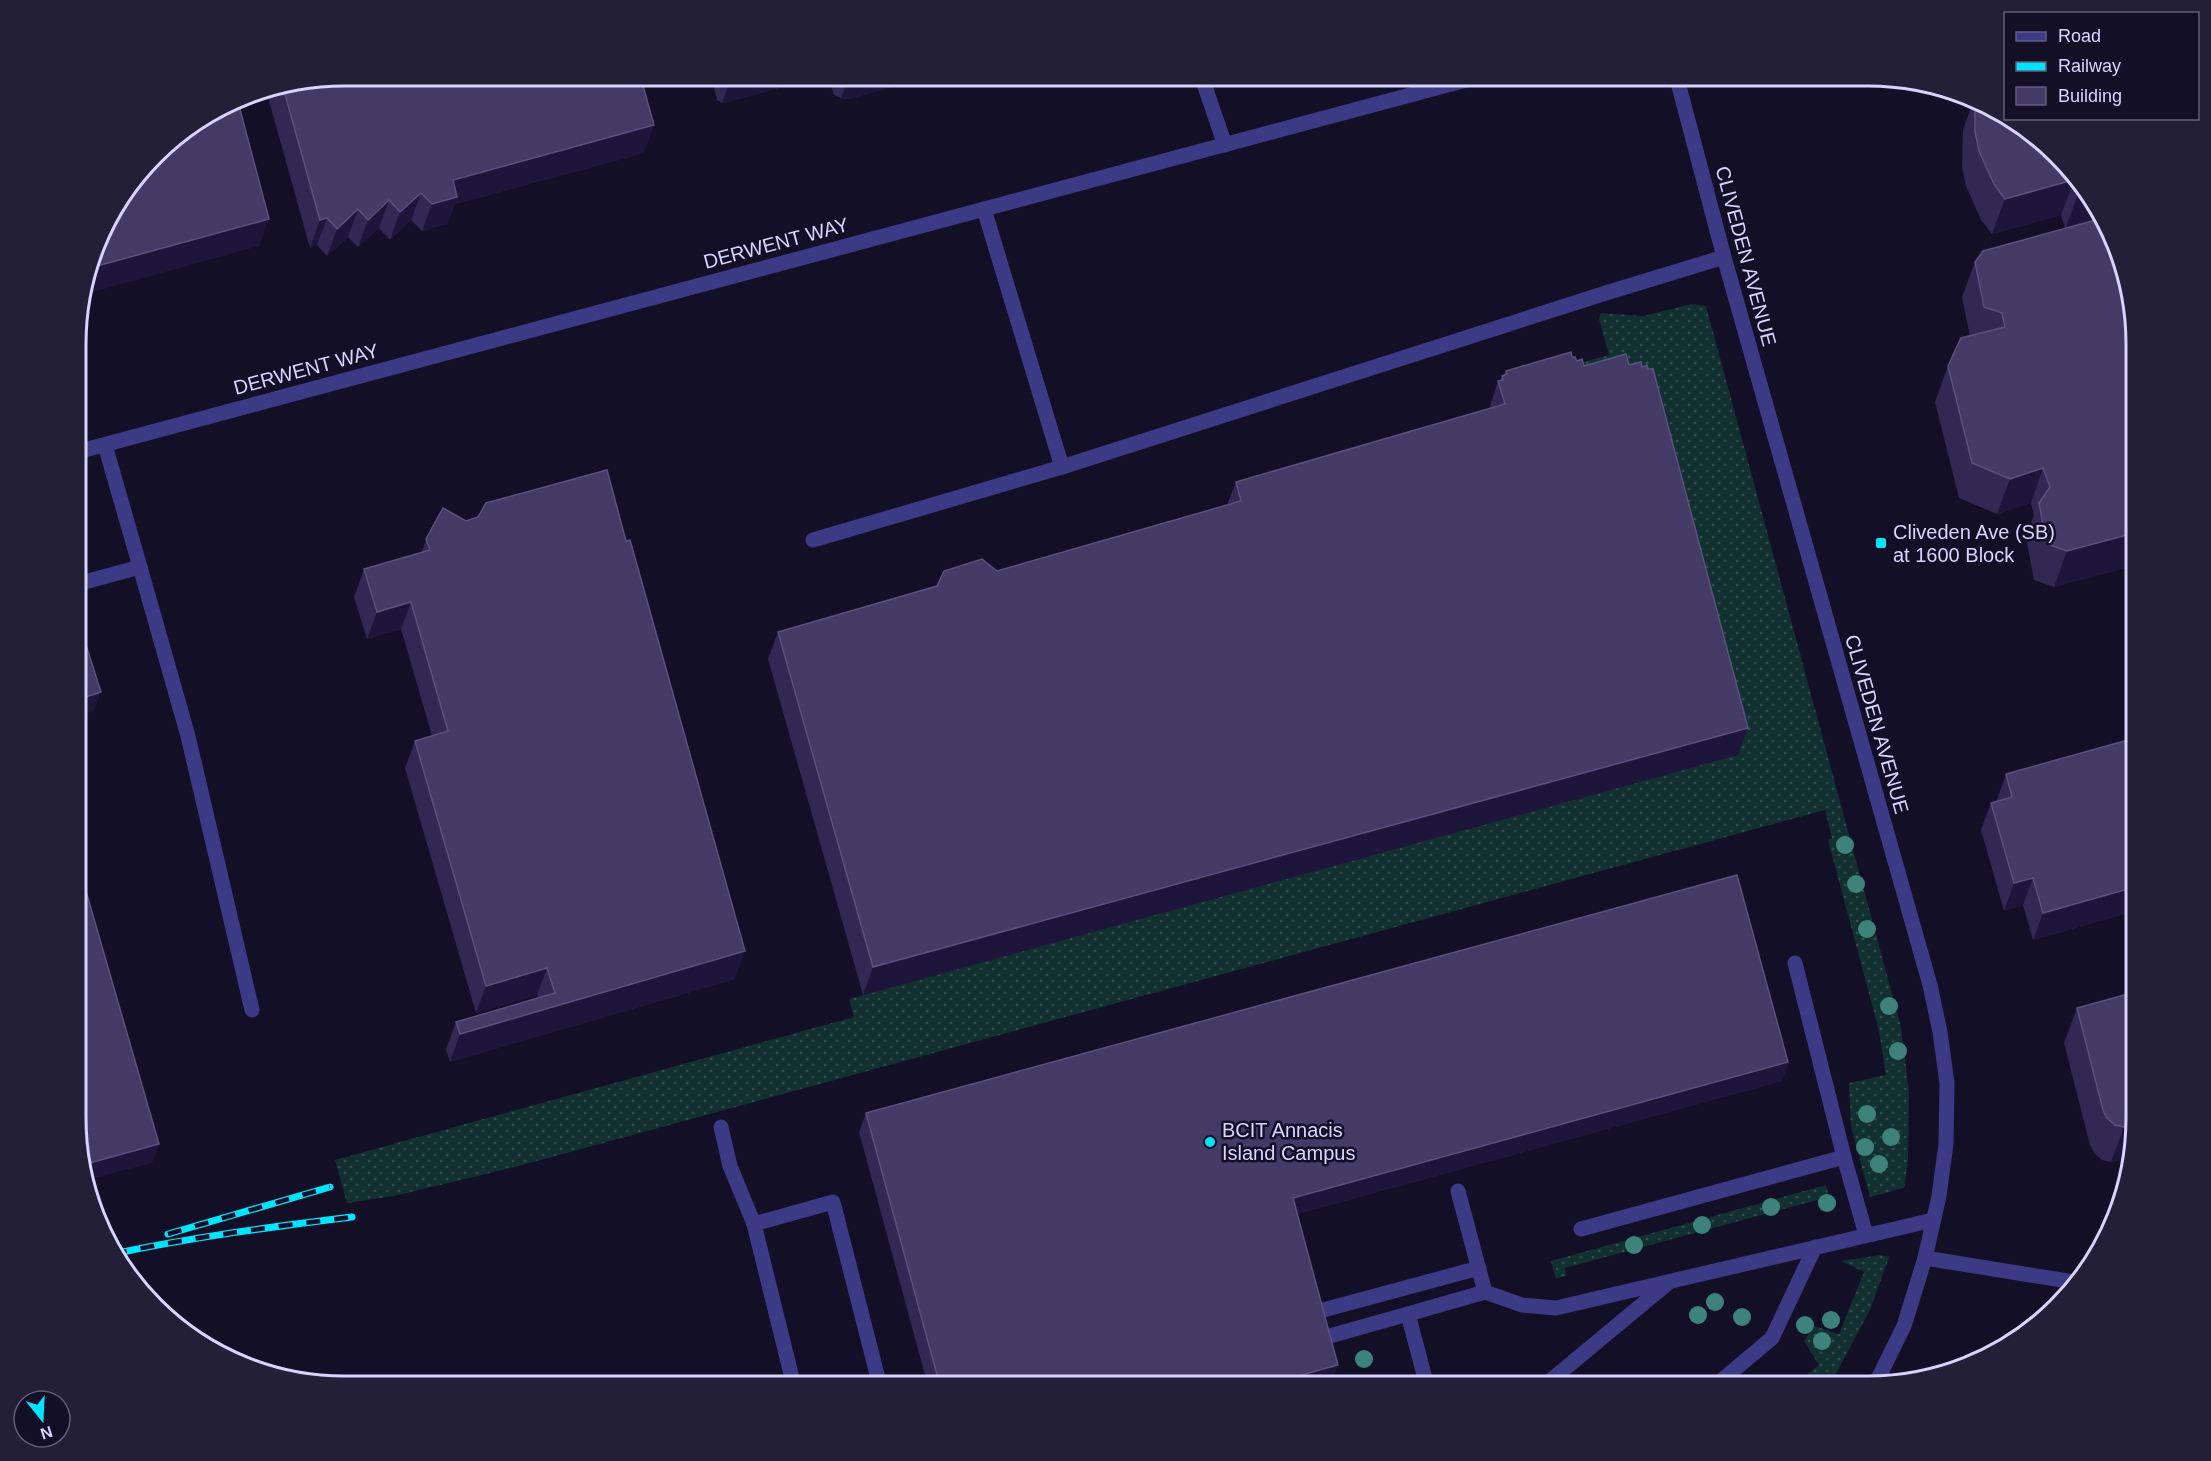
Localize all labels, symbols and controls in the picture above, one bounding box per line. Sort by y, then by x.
legend [2004,12,2199,120]
text: Road [2058,26,2101,46]
text: Railway [2058,56,2121,76]
text: Building [2058,86,2122,106]
street label: CLIVEDEN AVENUE [1711,164,1781,348]
street label: DERWENT WAY [701,213,851,273]
street label: DERWENT WAY [231,339,381,399]
place label: Cliveden Ave (SB) at 1600 Block [1893,521,2055,566]
marker: Cliveden Ave (SB) at 1600 Block [1874,536,1888,550]
street label: CLIVEDEN AVENUE [1841,632,1913,816]
place label: BCIT Annacis Island Campus [1222,1119,1355,1164]
marker: BCIT Annacis Island Campus [1203,1135,1217,1149]
north arrow [12,1389,72,1449]
text: N [38,1423,55,1443]

